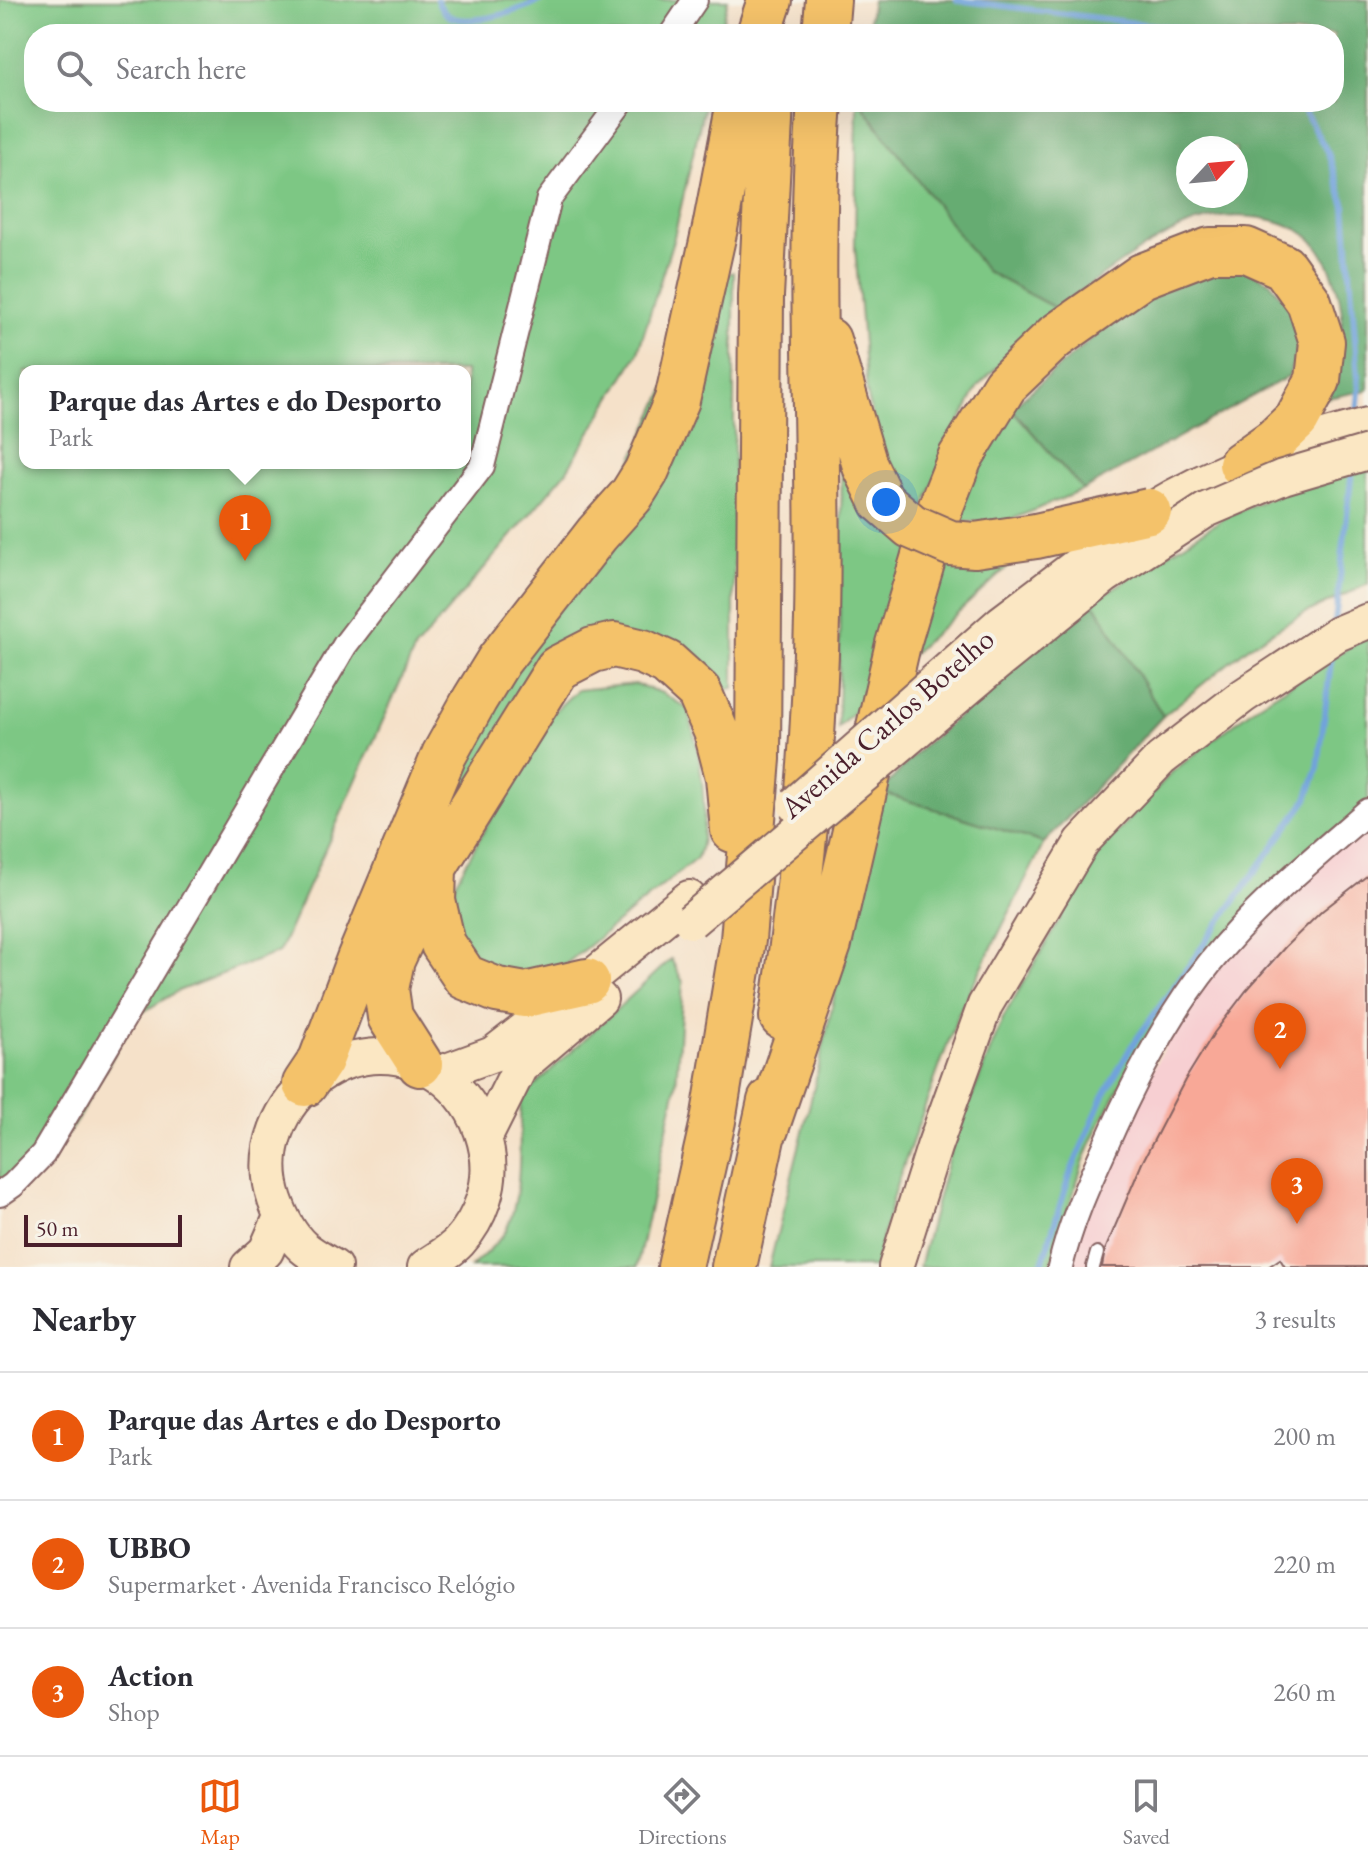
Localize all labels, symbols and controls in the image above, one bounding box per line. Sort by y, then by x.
search box [24,24,1344,112]
icon: search [52,46,96,90]
text: Search here [116,49,246,88]
north arrow [1176,136,1248,208]
popup [19,365,471,469]
text: Parque das Artes e do Desporto [49,381,441,420]
text: Park [49,420,93,454]
your location [866,482,906,522]
pin: 1 [219,495,271,561]
street label: Avenida Carlos Botelho [771,619,1002,827]
pin: 2 [1254,1003,1306,1069]
pin: 3 [1271,1158,1323,1224]
scale bar [24,1211,182,1247]
text: 50 m [36,1214,79,1243]
text: Nearby [32,1297,136,1341]
text: 3 results [1255,1302,1336,1336]
text: Parque das Artes e do Desporto [108,1400,501,1439]
text: 1 [51,1419,65,1453]
text: 200 m [1273,1419,1336,1453]
text: Park [108,1439,152,1473]
text: UBBO [108,1528,191,1567]
text: 2 [51,1547,65,1581]
text: 220 m [1273,1547,1336,1581]
text: Supermarket · Avenida Francisco Relógio [108,1567,515,1601]
text: Action [108,1656,194,1695]
text: 3 [51,1675,65,1709]
text: 260 m [1273,1675,1336,1709]
text: Shop [108,1695,160,1729]
tab: Map [198,1774,242,1851]
tab: Directions [638,1774,727,1851]
tab: Saved [1123,1774,1170,1851]

